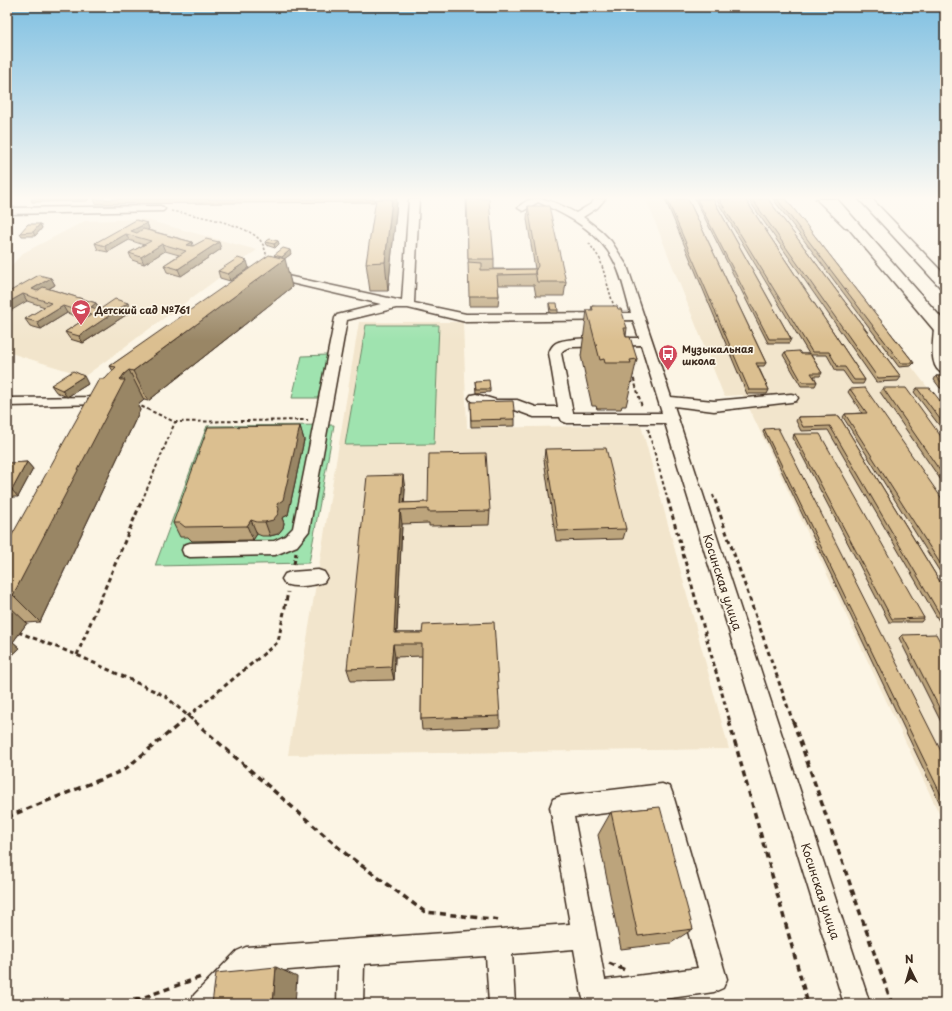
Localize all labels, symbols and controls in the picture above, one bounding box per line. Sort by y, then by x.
school or university icon: Детский сад №761 [70,298,92,326]
place label: Детский сад №761 [94,302,190,317]
place label: Музыкальная школа [682,341,754,368]
bus stop icon: Музыкальная школа [657,343,679,371]
street label: Косинская улица [699,531,747,633]
street label: Косинская улица [797,840,845,942]
north arrow [890,949,930,989]
text: N [904,950,914,967]

